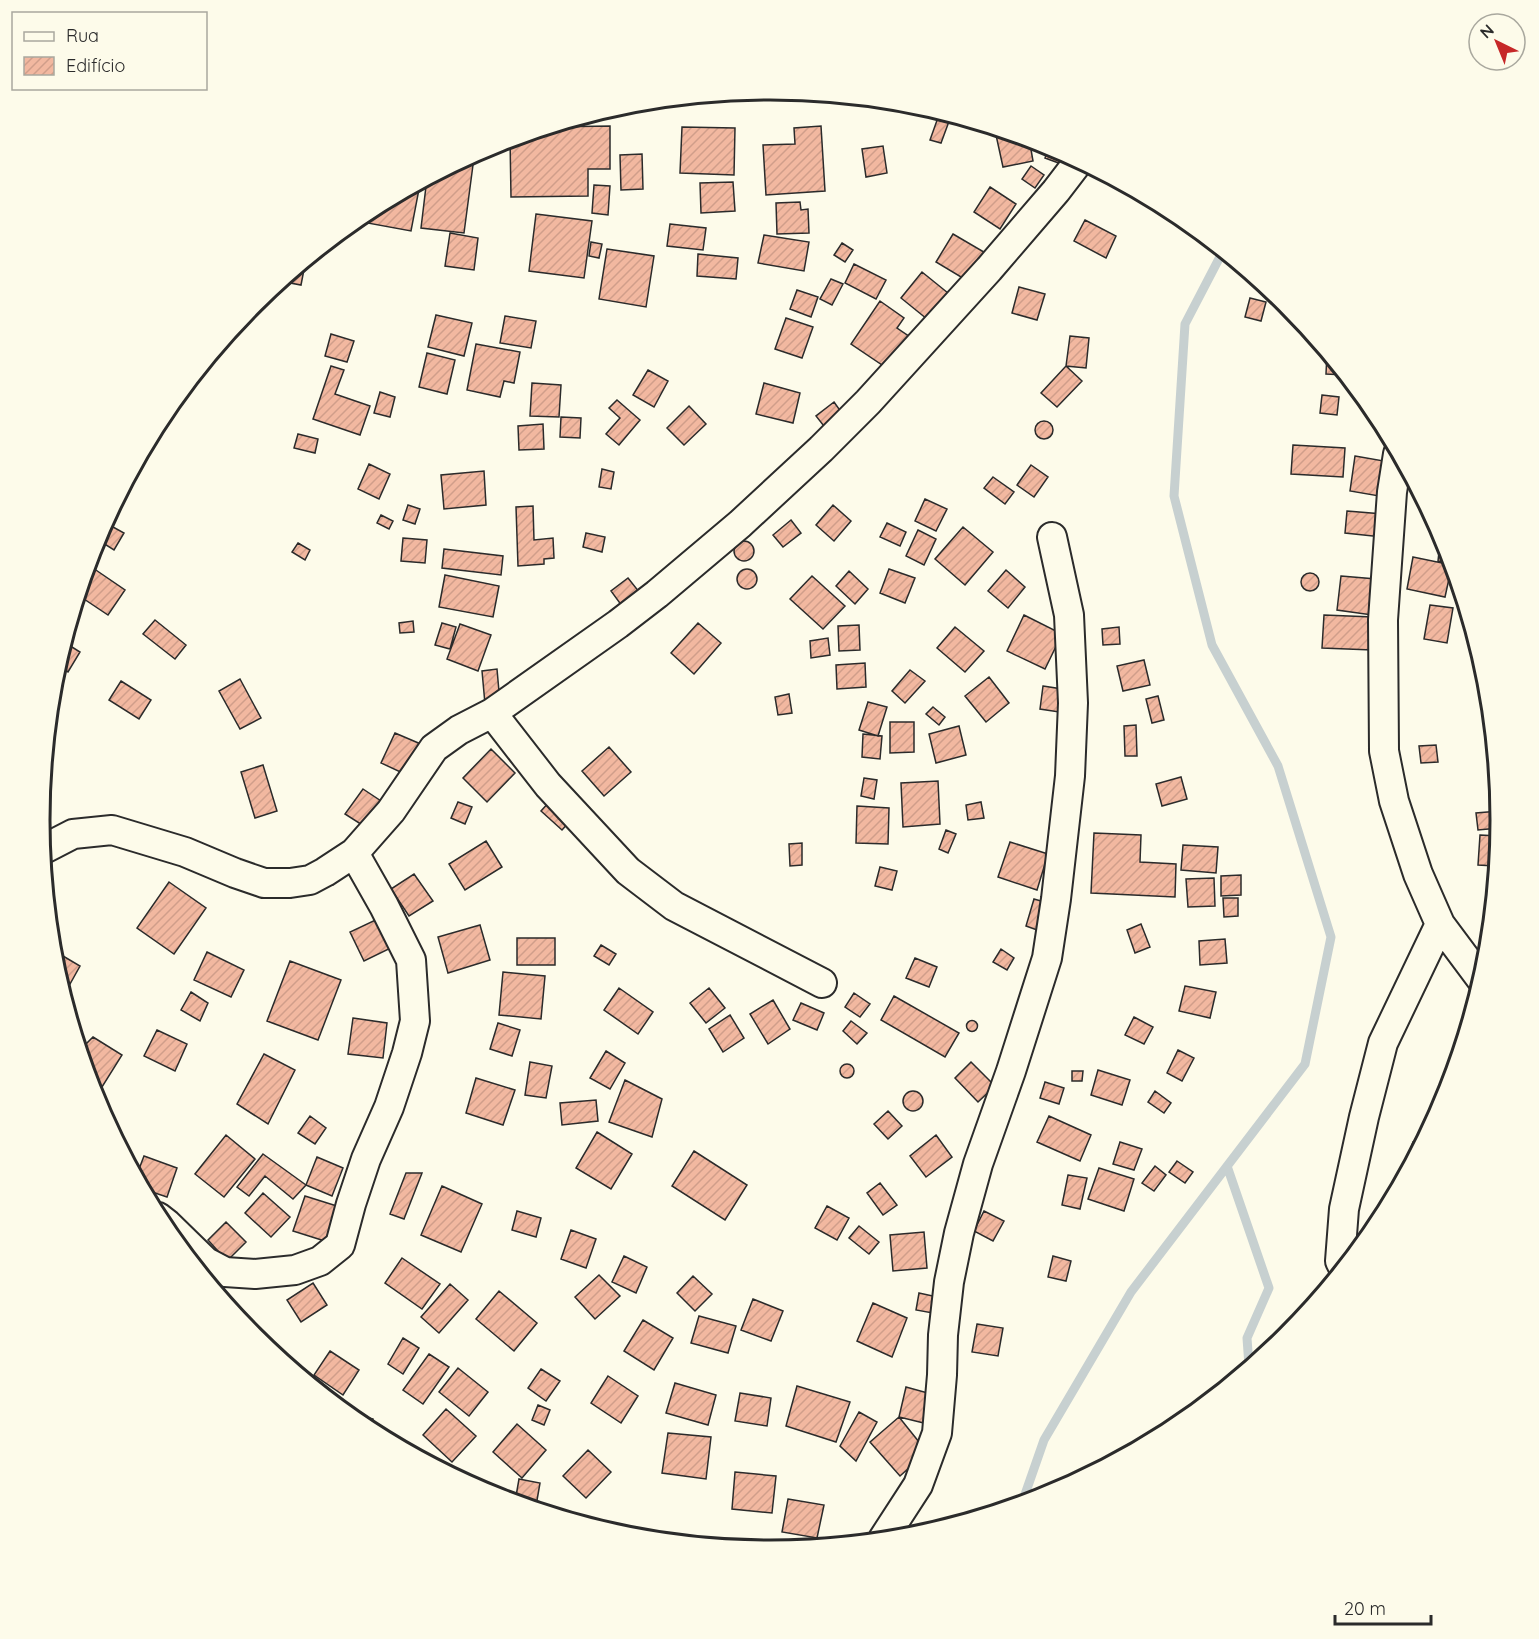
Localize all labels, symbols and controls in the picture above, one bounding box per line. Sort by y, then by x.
legend [12,12,207,90]
north arrow [1467,12,1527,72]
text: N [1476,20,1498,42]
text: Rua [66,24,99,47]
text: Edifício [66,54,125,77]
scale bar [1335,1588,1431,1626]
text: 20 m [1344,1597,1386,1620]

